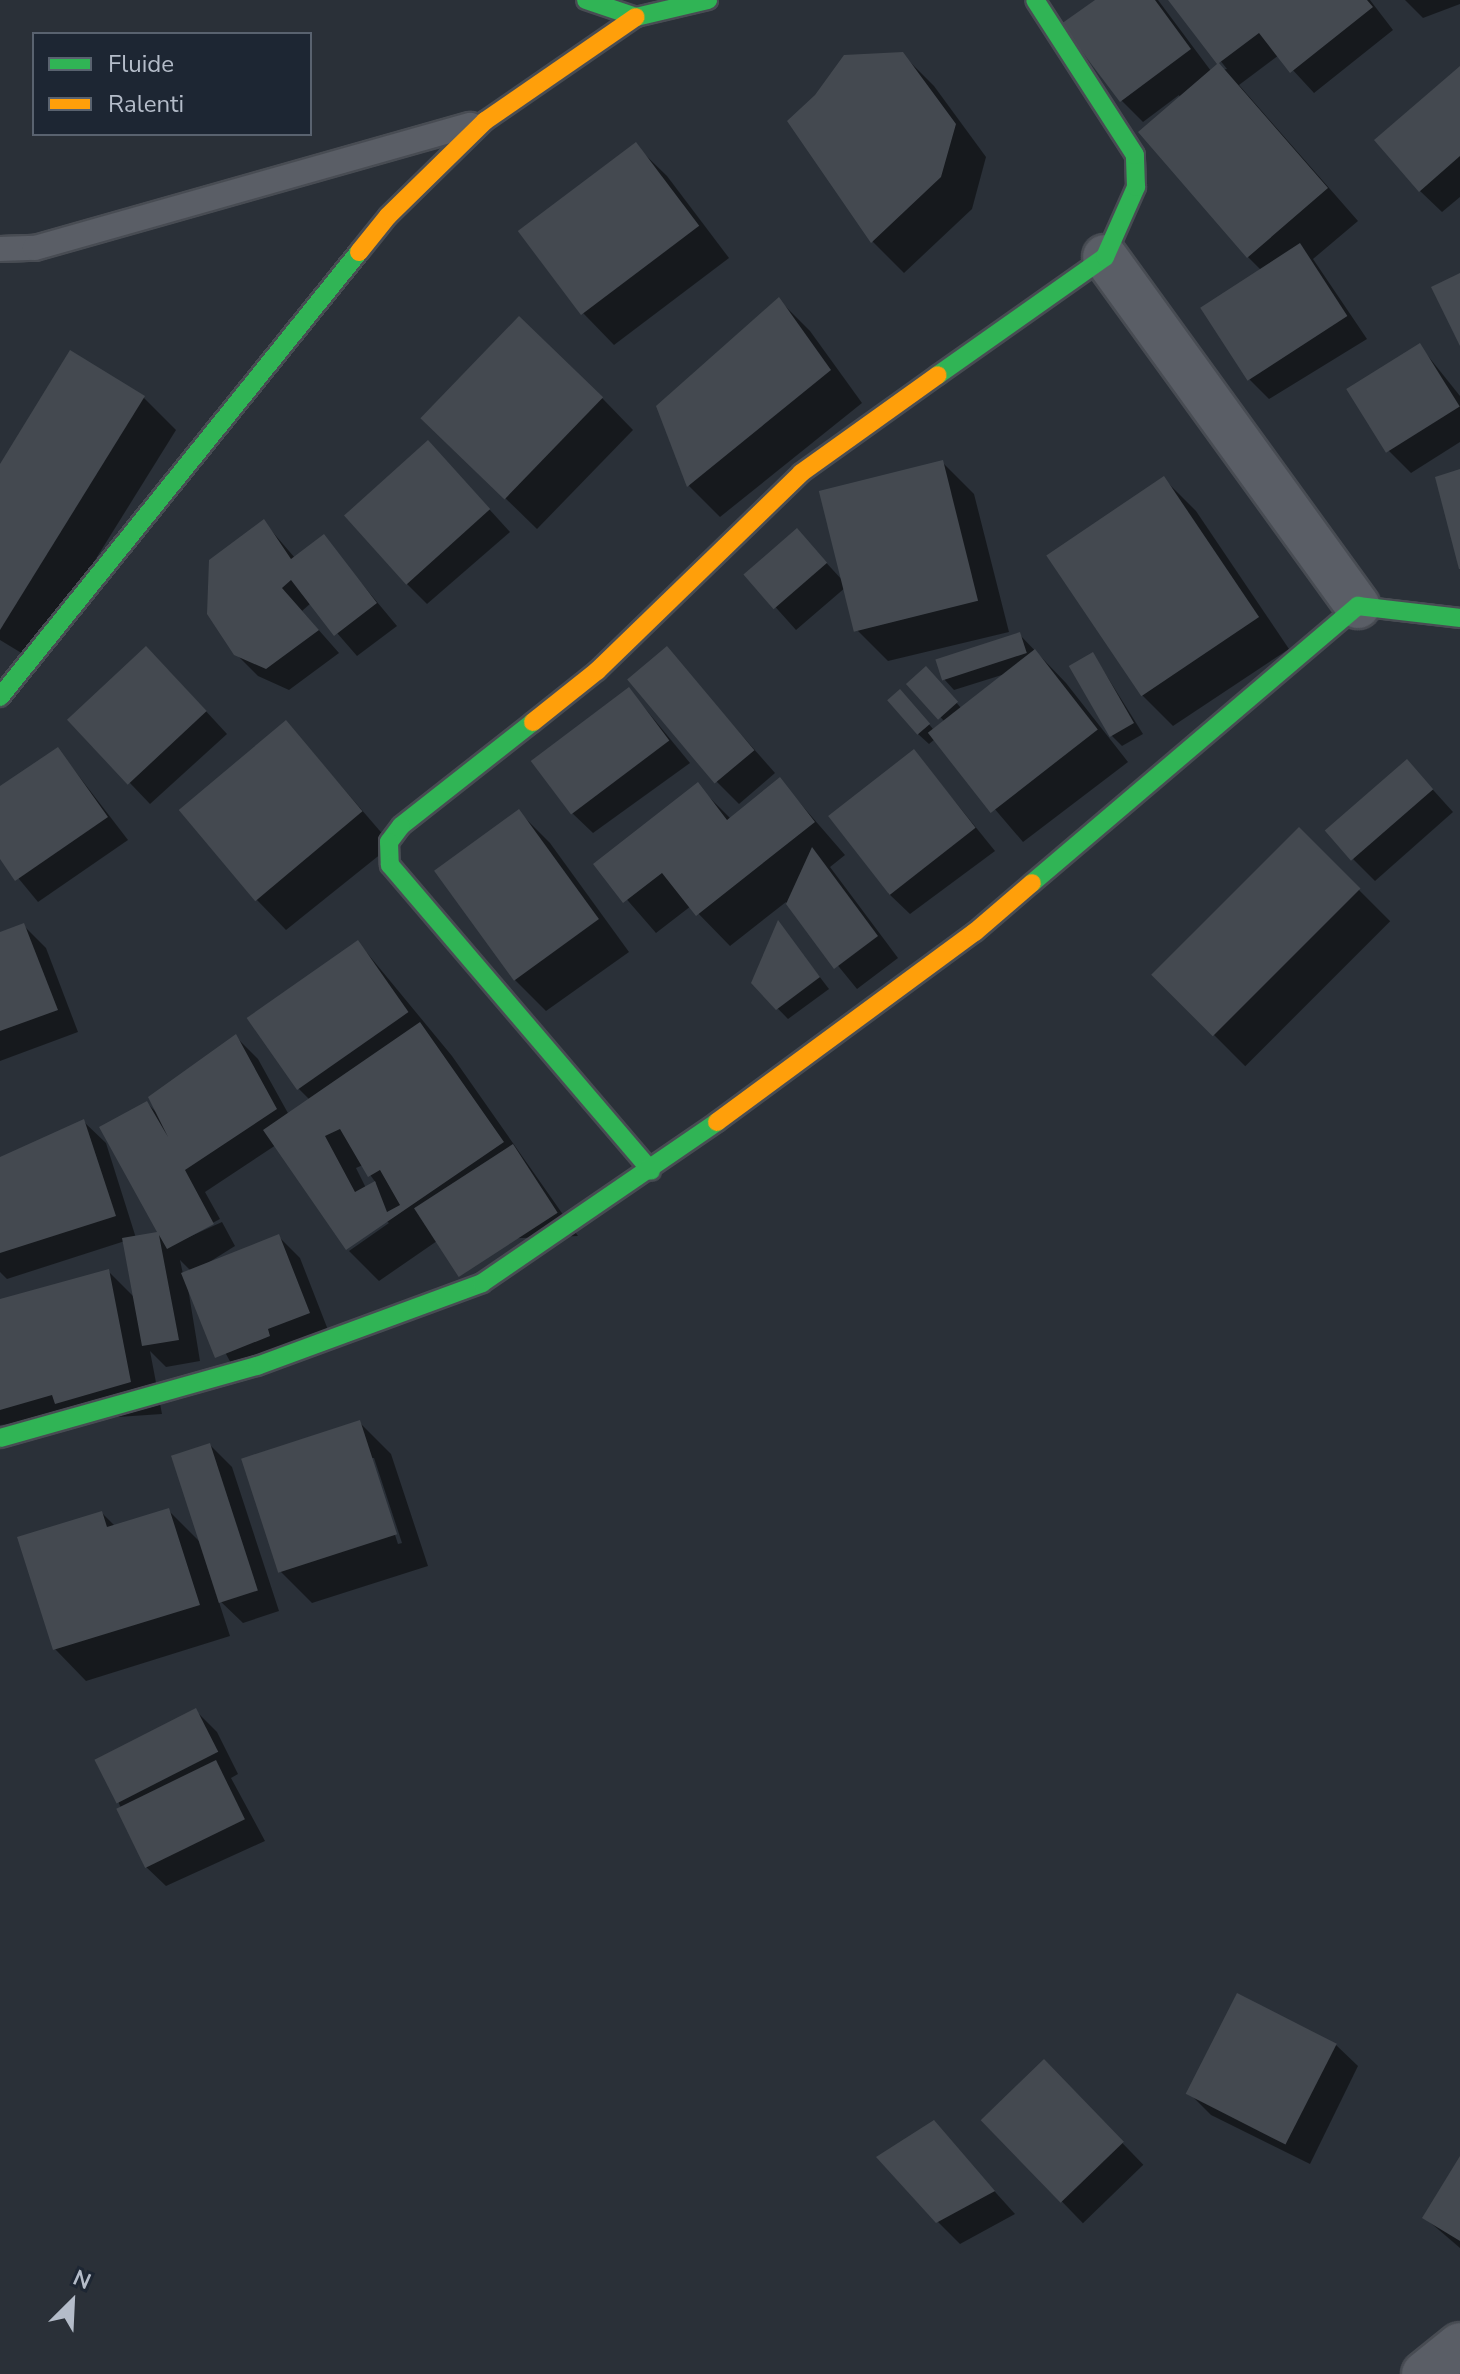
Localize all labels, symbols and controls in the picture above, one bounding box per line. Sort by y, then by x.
legend [32,32,312,136]
text: Fluide [108,48,174,80]
text: Ralenti [108,88,184,120]
north arrow [32,2262,112,2342]
text: N [68,2263,95,2297]

